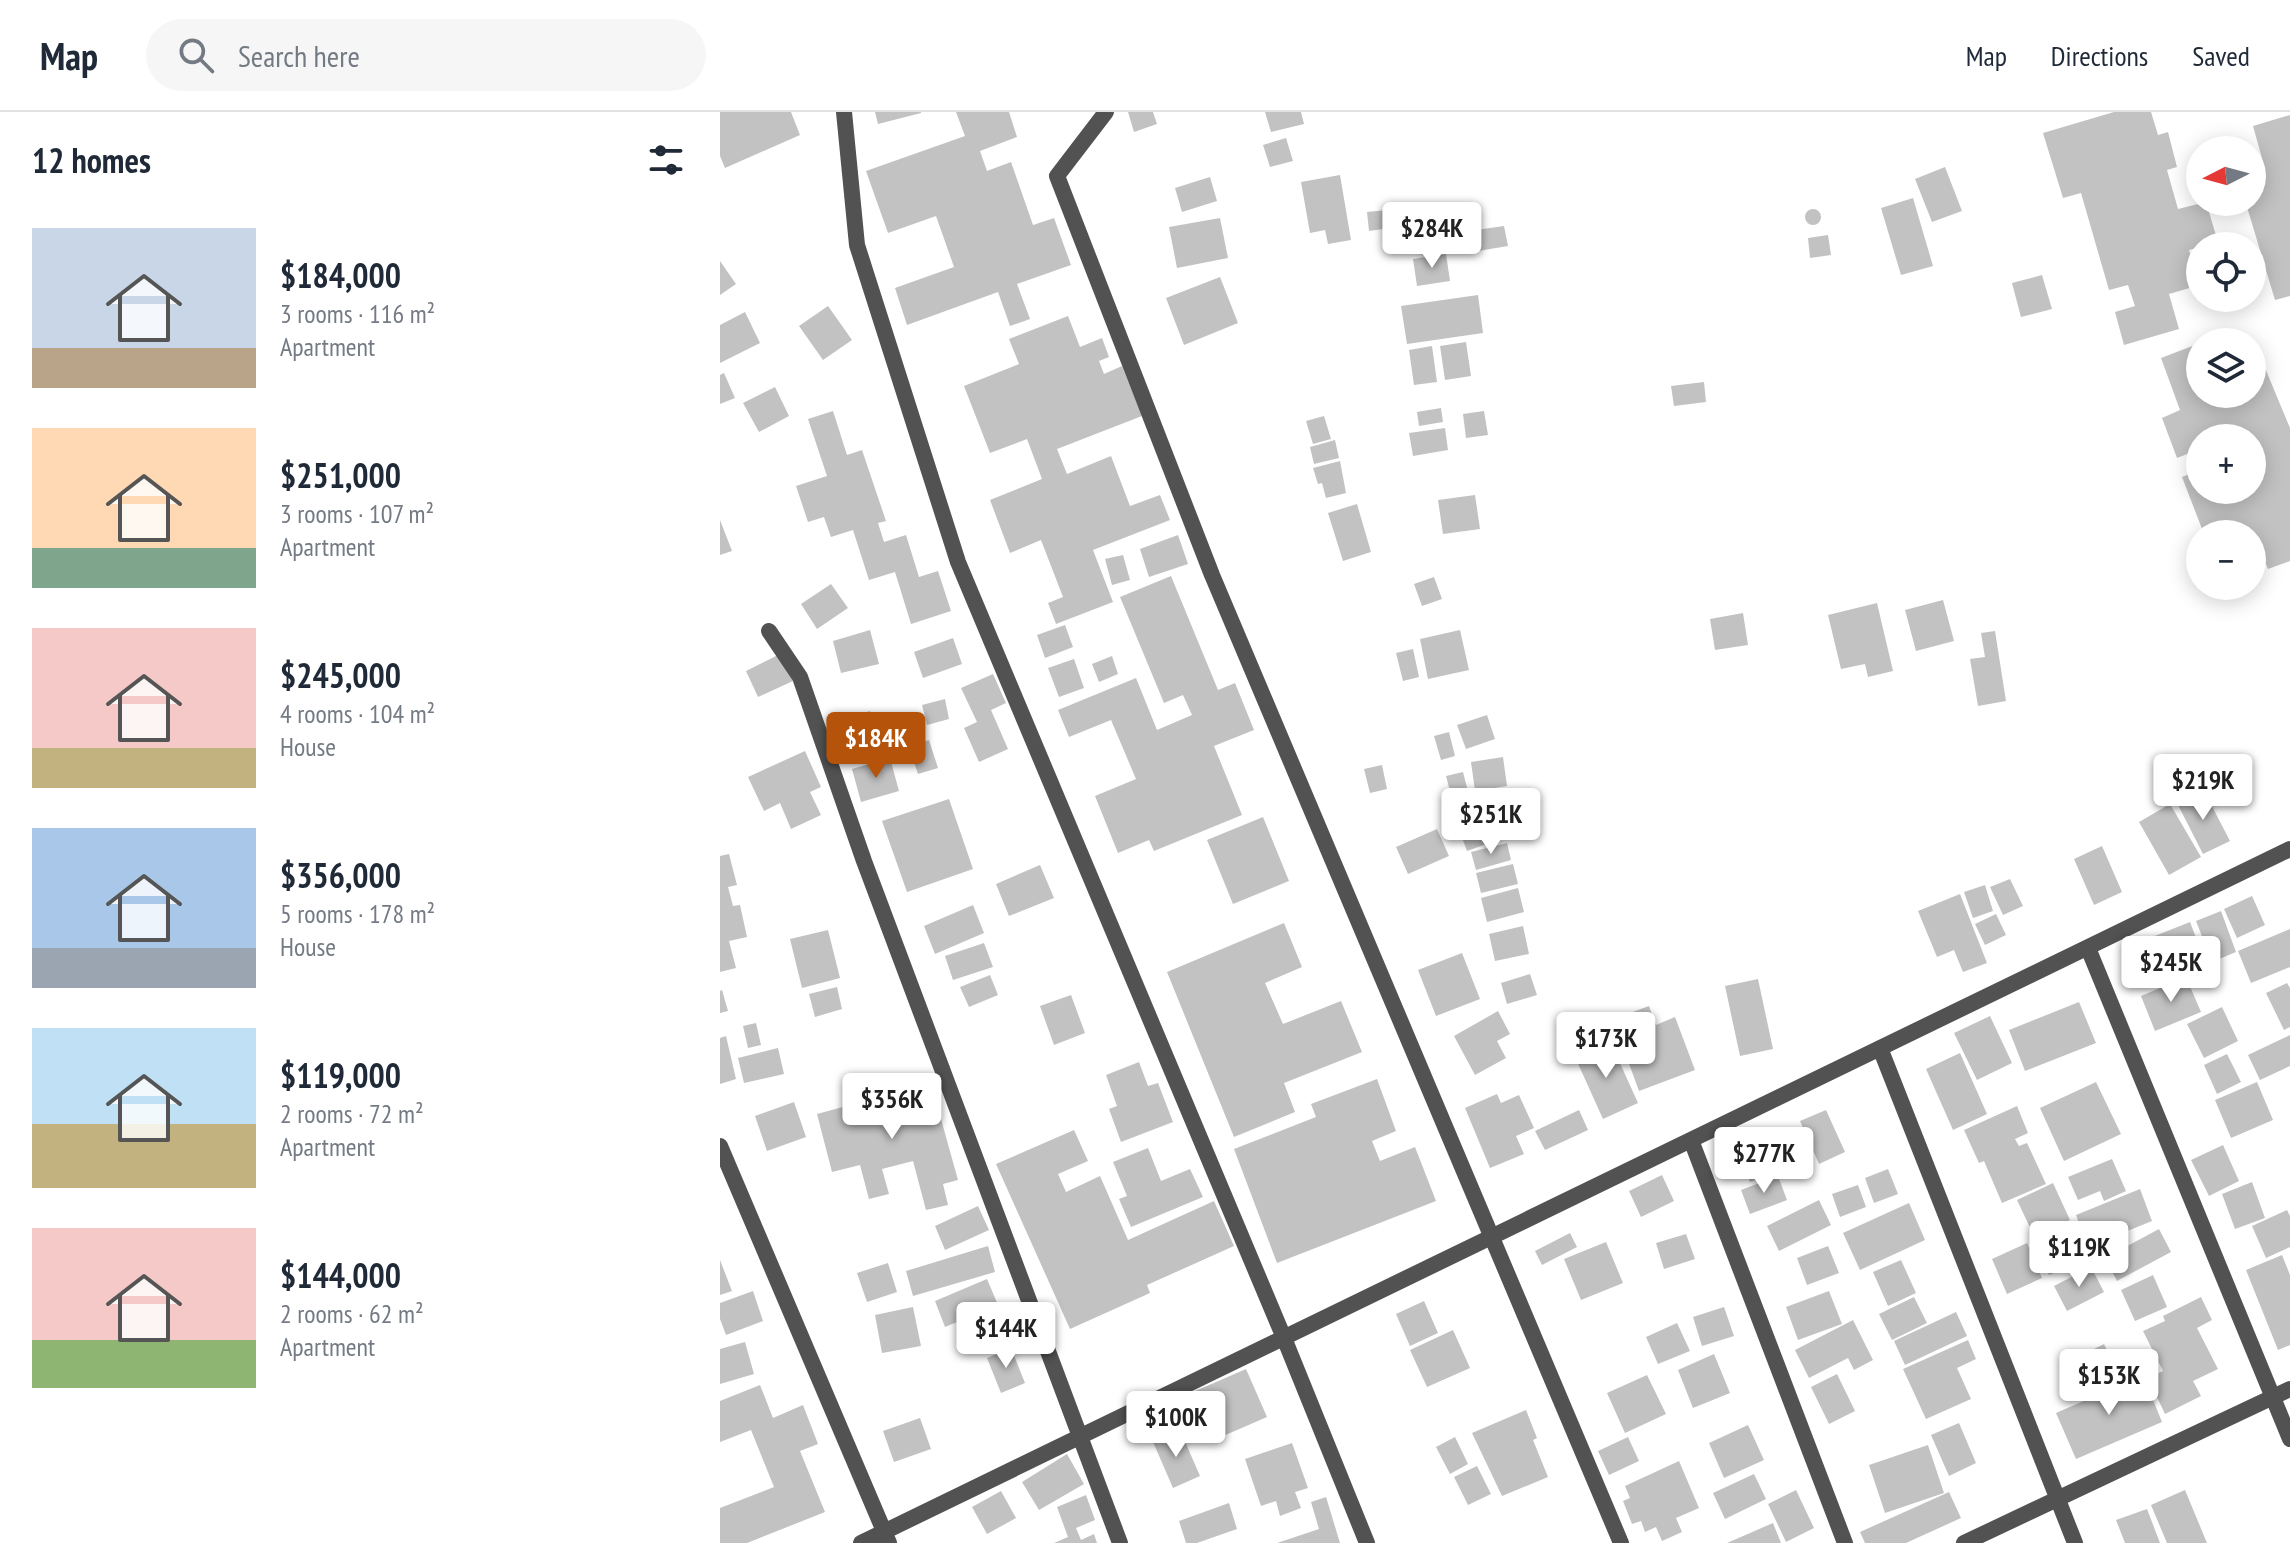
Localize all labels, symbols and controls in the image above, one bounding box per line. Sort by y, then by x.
search box [146,19,706,91]
text: Map [40,31,98,80]
icon: search [174,33,218,77]
text: Search here [238,36,360,75]
text: Map [1966,37,2007,74]
text: Directions [2051,37,2148,74]
text: Saved [2192,37,2250,74]
north arrow [2186,136,2266,216]
map controls [2186,136,2266,600]
text: 12 homes [32,138,151,182]
icon: filters [644,138,688,182]
pin: $284K [1376,202,1488,270]
text: $284K [1400,211,1464,244]
button: locate [2186,232,2266,312]
text: $184,000 [280,253,401,297]
icon: home [96,260,192,356]
text: 3 rooms · 116 m² [280,297,435,330]
button: layers [2186,328,2266,408]
text: Apartment [280,330,375,363]
button: + [2186,424,2266,504]
text: $251,000 [280,453,401,497]
icon: home [96,460,192,556]
text: 3 rooms · 107 m² [280,497,434,530]
button: − [2186,520,2266,600]
text: Apartment [280,530,375,563]
text: $245,000 [280,653,401,697]
icon: home [96,660,192,756]
text: 4 rooms · 104 m² [280,697,435,730]
pin: $184K [820,712,932,780]
text: $184K [844,721,908,754]
text: House [280,730,336,763]
pin: $219K [2147,754,2259,822]
text: $219K [2171,763,2235,796]
pin: $251K [1435,788,1547,856]
text: $251K [1459,797,1523,830]
text: $356,000 [280,853,401,897]
icon: home [96,860,192,956]
text: 5 rooms · 178 m² [280,897,435,930]
text: House [280,930,336,963]
pin: $245K [2115,936,2227,1004]
text: $245K [2139,945,2203,978]
pin: $173K [1550,1012,1662,1080]
text: $173K [1574,1021,1638,1054]
text: $119,000 [280,1053,401,1097]
icon: home [96,1060,192,1156]
pin: $356K [836,1073,948,1141]
text: $356K [860,1082,924,1115]
text: 2 rooms · 72 m² [280,1097,424,1130]
pin: $277K [1708,1127,1820,1195]
text: Apartment [280,1130,375,1163]
text: $277K [1732,1136,1796,1169]
pin: $119K [2023,1221,2135,1289]
text: $119K [2047,1230,2111,1263]
text: $144,000 [280,1253,401,1297]
icon: home [96,1260,192,1356]
text: 2 rooms · 62 m² [280,1297,424,1330]
pin: $144K [950,1302,1062,1370]
text: $144K [974,1311,1038,1344]
text: Apartment [280,1330,375,1363]
pin: $153K [2053,1349,2165,1417]
text: $153K [2077,1358,2141,1391]
pin: $100K [1120,1391,1232,1459]
text: $100K [1144,1400,1208,1433]

